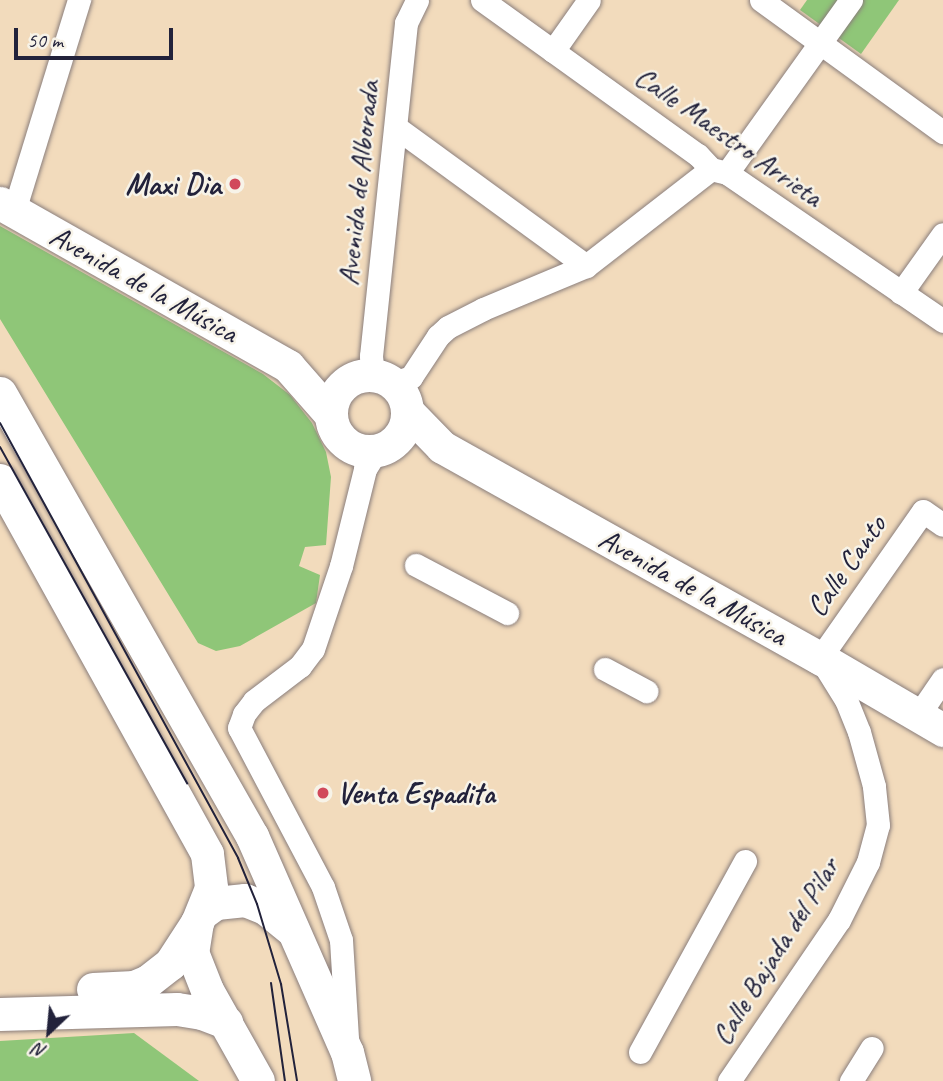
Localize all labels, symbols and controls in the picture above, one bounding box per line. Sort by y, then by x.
scale bar [18,14,177,58]
text: 50 m [27,27,63,53]
street label: Calle Maestro Arrieta [628,58,830,214]
street label: Avenida de Alborada [329,79,387,287]
place label: Maxi Dia [126,166,221,202]
marker: Maxi Dia [227,176,243,192]
street label: Avenida de la Música [43,217,245,351]
street label: Calle Canto [798,508,894,624]
street label: Avenida de la Música [592,520,794,654]
place label: Venta Espadita [337,775,496,811]
marker: Venta Espadita [315,785,331,801]
street label: Calle Bajada del Pilar [703,851,847,1051]
north arrow [14,997,84,1067]
text: N [29,1038,50,1064]

